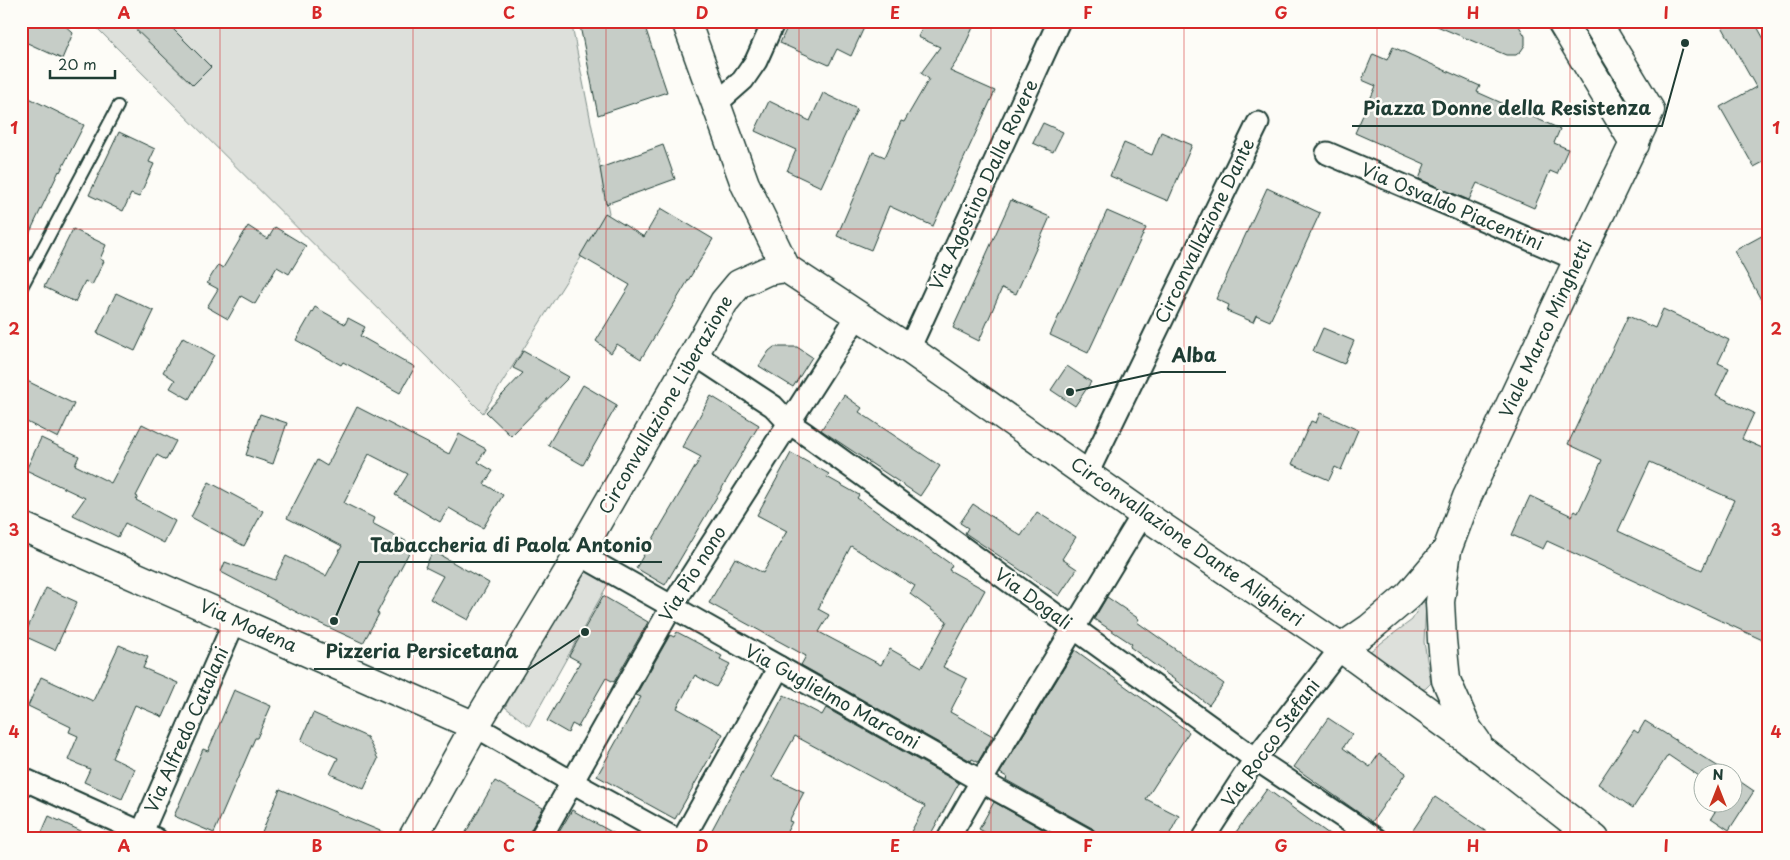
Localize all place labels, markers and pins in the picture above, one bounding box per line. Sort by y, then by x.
callout: Piazza Donne della Resistenza [1352,92,1662,126]
callout: Alba [1161,338,1226,372]
callout: Tabaccheria di Paola Antonio [359,528,662,562]
callout: Pizzeria Persicetana [314,635,529,669]

